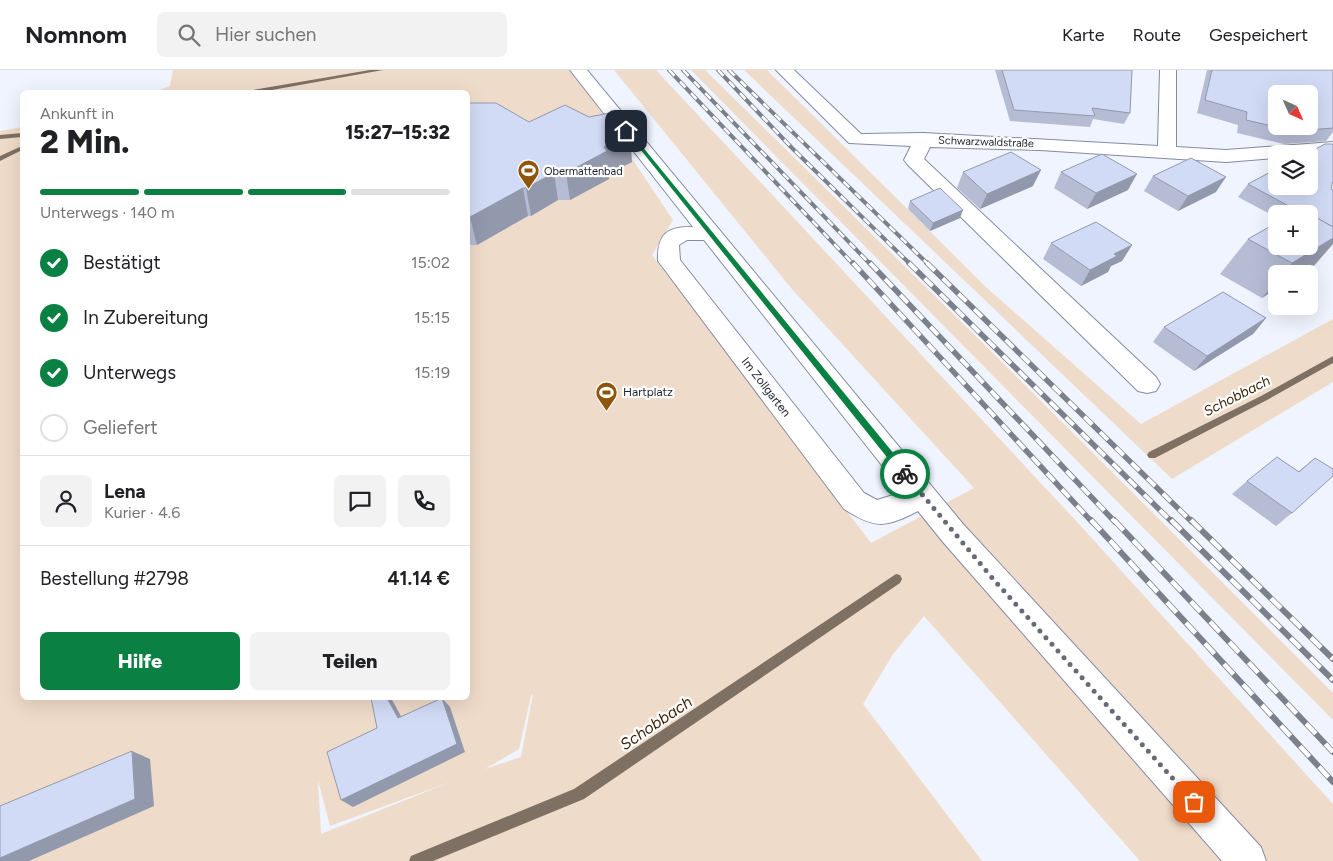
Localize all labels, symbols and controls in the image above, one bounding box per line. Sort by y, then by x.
search box [157,12,507,57]
text: Nomnom [25,20,127,49]
icon: search [175,21,203,49]
text: Hier suchen [215,23,316,46]
text: Karte [1062,24,1105,46]
text: Route [1133,24,1181,46]
text: Gespeichert [1209,24,1308,46]
north arrow [1268,85,1318,135]
map controls [1268,85,1318,315]
text: Ankunft in [40,104,114,123]
pin [605,110,647,152]
icon: home [612,117,640,145]
text: 15:27–15:32 [345,121,450,144]
text: 2 Min. [40,123,130,161]
street label: Schwarzwaldstraße [938,134,1034,150]
button: layers [1268,145,1318,195]
sports icon: Obermattenbad [516,159,540,190]
place label: Obermattenbad [544,165,623,178]
text: Unterwegs · 140 m [40,203,175,222]
button: + [1268,205,1318,255]
icon: check [40,249,68,277]
text: Bestätigt [83,251,161,274]
text: 15:02 [411,253,450,272]
button: − [1268,265,1318,315]
icon: check [40,304,68,332]
text: In Zubereitung [83,306,208,329]
text: 15:15 [414,308,450,327]
street label: Im Zollgarten [739,355,794,420]
icon: check [40,359,68,387]
text: Unterwegs [83,361,176,384]
text: 15:19 [414,363,450,382]
water label: Schobbach [1201,372,1273,420]
sports icon: Hartplatz [595,380,619,411]
place label: Hartplatz [623,385,673,399]
text: Geliefert [83,416,158,439]
courier [880,449,930,499]
icon: bike [891,460,919,488]
button: person [40,475,92,527]
button: chat [334,475,386,527]
button: phone [398,475,450,527]
text: Lena [104,480,146,503]
text: Kurier · 4.6 [104,503,180,522]
text: Bestellung #2798 [40,567,189,590]
text: 41.14 € [387,567,450,590]
button: Hilfe [40,632,240,690]
button: Teilen [250,632,450,690]
water label: Schobbach [616,692,696,754]
pin [1173,781,1215,823]
icon: bag [1180,788,1208,816]

